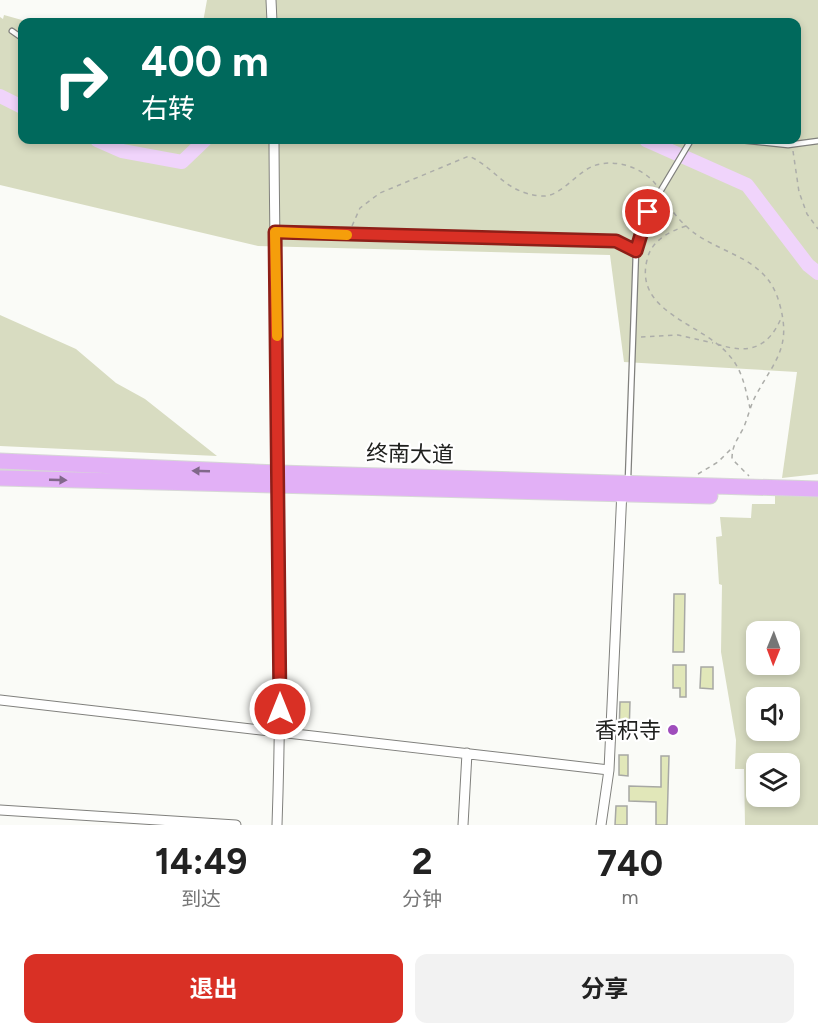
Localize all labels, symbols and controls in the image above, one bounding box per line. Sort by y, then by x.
text: 400 m [141,36,269,87]
icon: right [42,42,120,120]
text: 右转 [141,92,195,125]
pin [622,186,673,237]
icon: arrive [631,195,664,228]
street label: 终南大道 [366,440,454,468]
one-way arrow [191,466,210,475]
one-way arrow [49,475,68,484]
north arrow [746,621,800,675]
map controls [746,621,800,807]
position arrow [248,677,312,741]
button: sound [746,687,800,741]
place label: 香积寺 [595,717,661,744]
marker: 香积寺 [666,723,680,737]
button: layers [746,753,800,807]
text: 14:49 [155,840,247,883]
text: 2 [412,840,433,883]
text: 740 [597,842,663,885]
text: m [622,885,639,909]
text: 到达 [181,887,221,911]
text: 分钟 [402,887,442,911]
button: 退出 [24,954,403,1023]
button: 分享 [415,954,794,1023]

